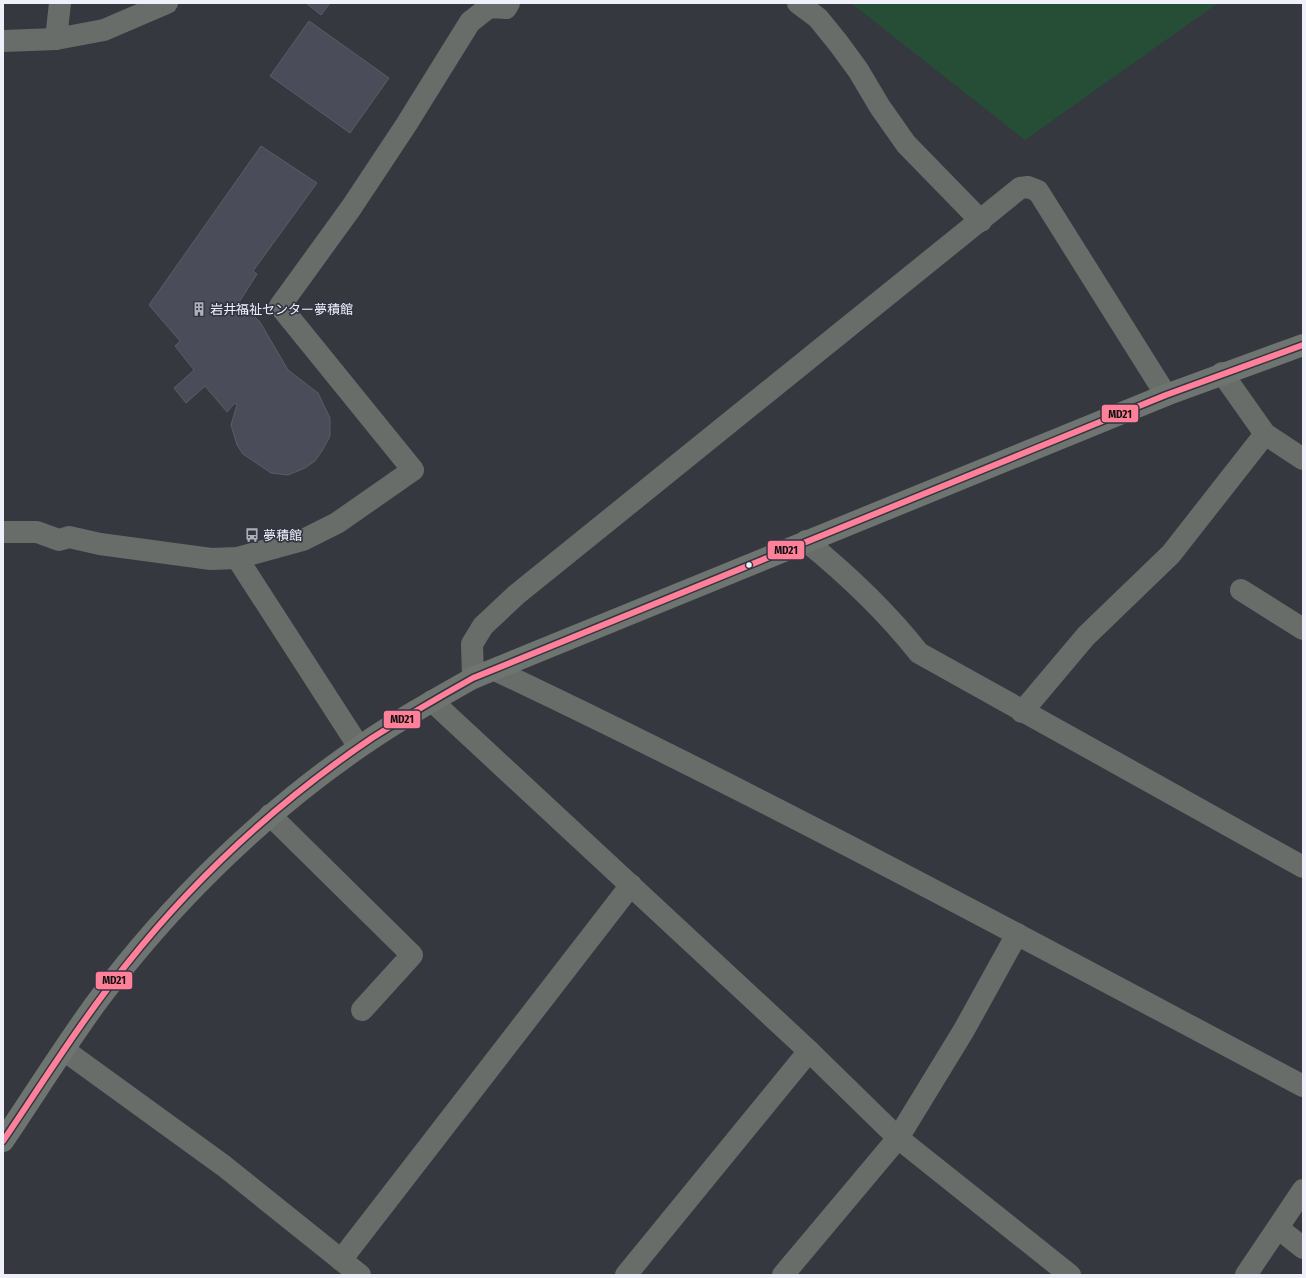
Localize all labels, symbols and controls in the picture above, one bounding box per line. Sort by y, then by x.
building icon: 岩井福祉センター夢積館 [191,301,207,317]
place label: 岩井福祉センター夢積館 [210,302,353,317]
line badge: MD21 [1101,404,1139,423]
text: MD21 [1108,408,1132,421]
bus stop icon: 夢積館 [244,527,260,543]
place label: 夢積館 [263,528,302,543]
line badge: MD21 [767,540,805,560]
text: MD21 [774,544,798,557]
unlabelled marker [744,560,754,570]
line badge: MD21 [383,710,421,729]
text: MD21 [390,713,414,726]
line badge: MD21 [95,971,133,990]
text: MD21 [102,974,126,987]

